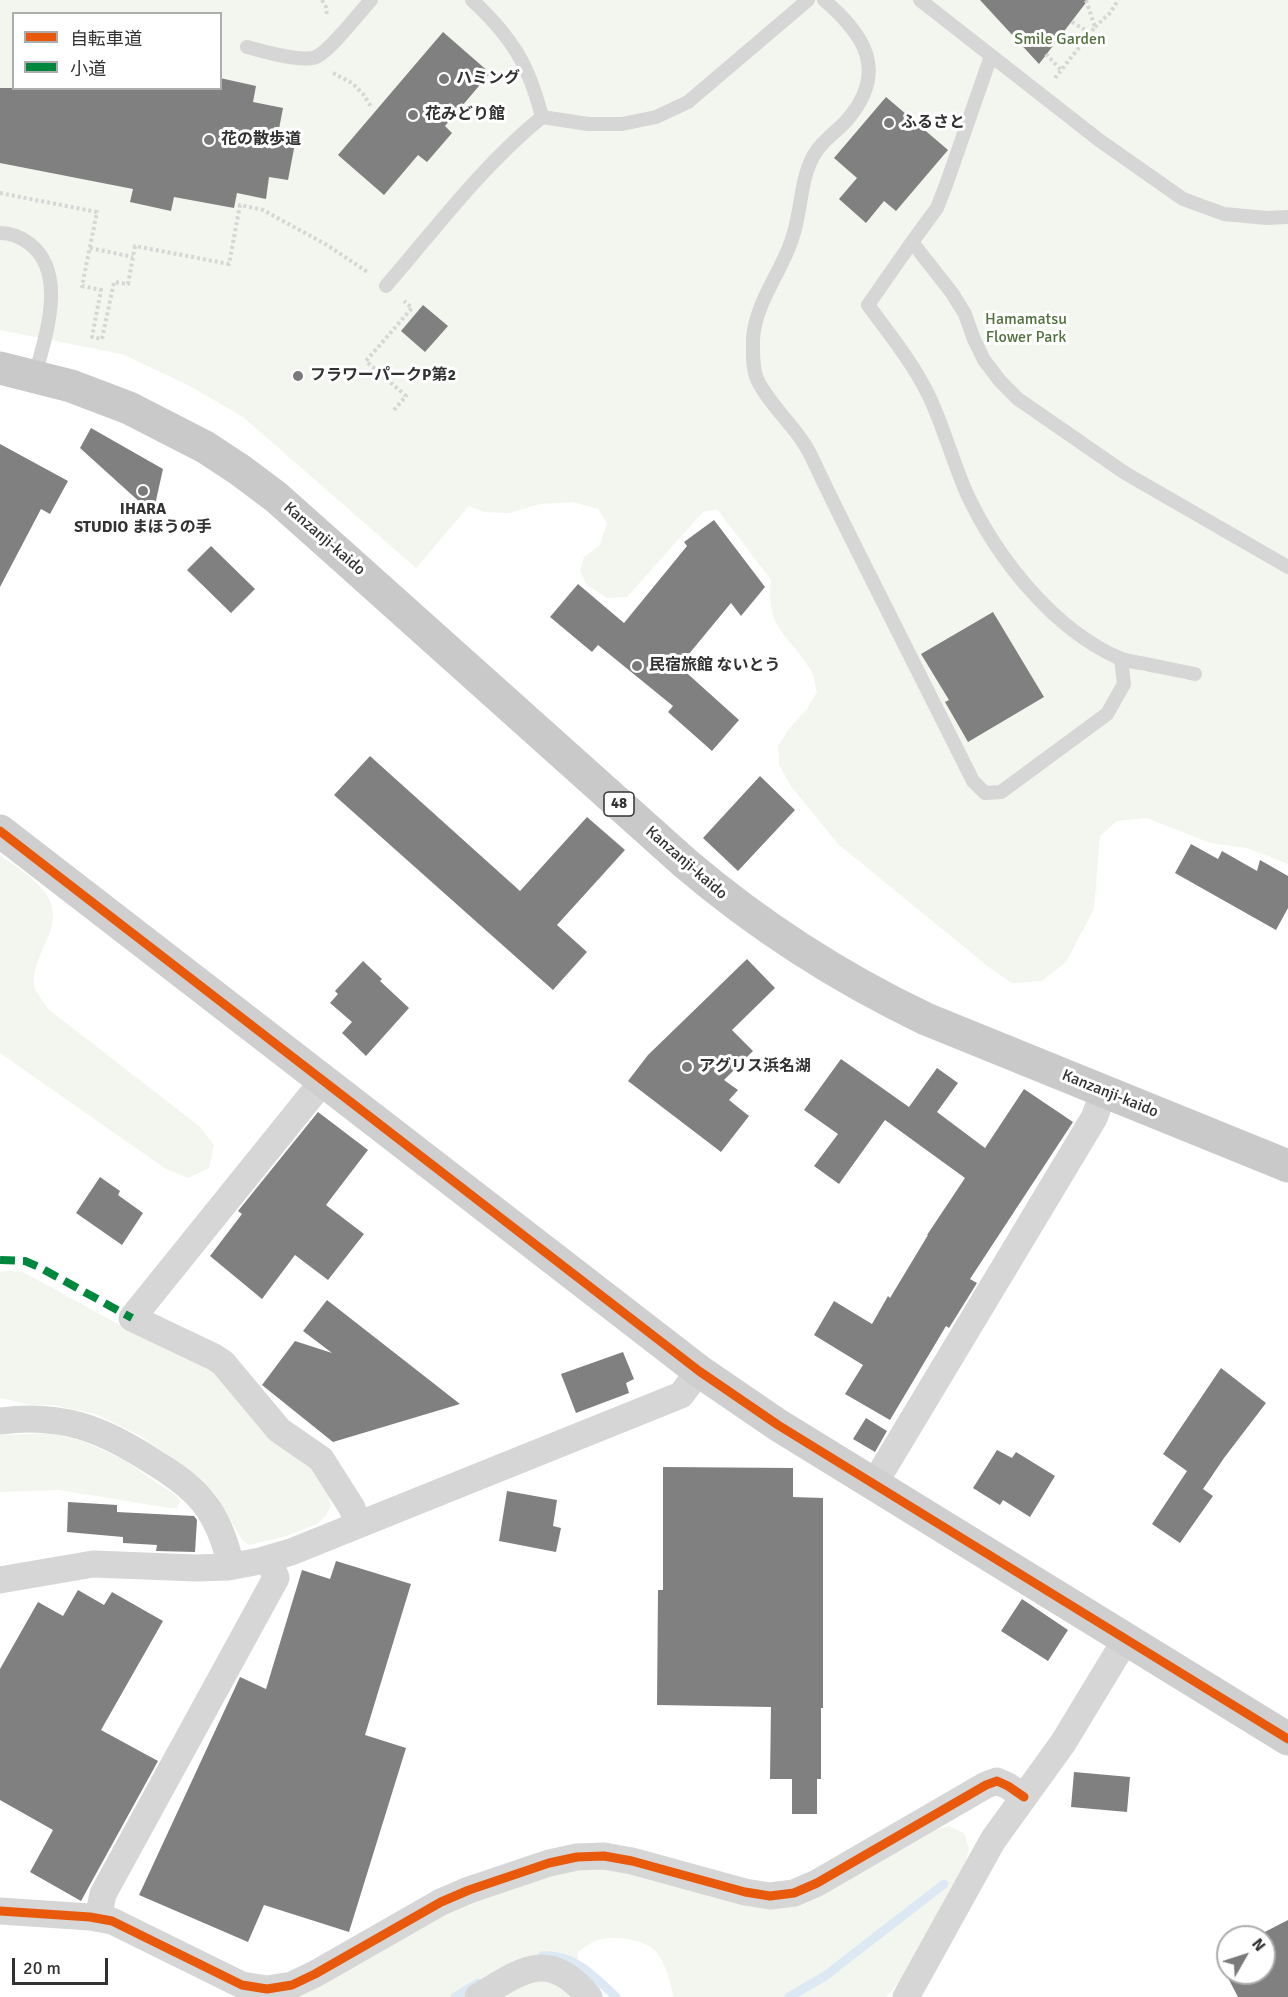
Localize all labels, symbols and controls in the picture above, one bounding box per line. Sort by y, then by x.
legend [12,12,222,90]
text: 自転車道 [70,28,142,50]
park label: Smile Garden [1014,30,1106,50]
text: 小道 [70,58,106,80]
place label: ハミング [456,69,520,89]
marker: ハミング [437,72,451,86]
place label: 花みどり館 [425,105,505,125]
marker: 花みどり館 [406,108,420,122]
place label: ふるさと [901,113,965,133]
marker: ふるさと [882,116,896,130]
place label: 花の散歩道 [221,130,301,150]
marker: 花の散歩道 [202,133,216,147]
park label: Hamamatsu Flower Park [985,310,1067,348]
place label: フラワーパークP第2 [310,366,456,386]
marker: フラワーパークP第2 [291,369,305,383]
marker: IHARA STUDIO まほうの手 [136,484,150,498]
street label: Kanzanji-kaido [279,498,369,580]
place label: IHARA STUDIO まほうの手 [74,500,212,538]
place label: 民宿旅館 ないとう [649,656,781,676]
marker: 民宿旅館 ないとう [630,659,644,673]
road number: 48 [604,792,634,816]
street label: Kanzanji-kaido [641,822,731,904]
place label: アグリス浜名湖 [699,1057,811,1077]
marker: アグリス浜名湖 [680,1060,694,1074]
street label: Kanzanji-kaido [1059,1066,1161,1122]
north arrow [1216,1925,1276,1985]
text: N [1247,1934,1270,1956]
scale bar [15,1946,111,1984]
text: 20 m [23,1957,61,1979]

